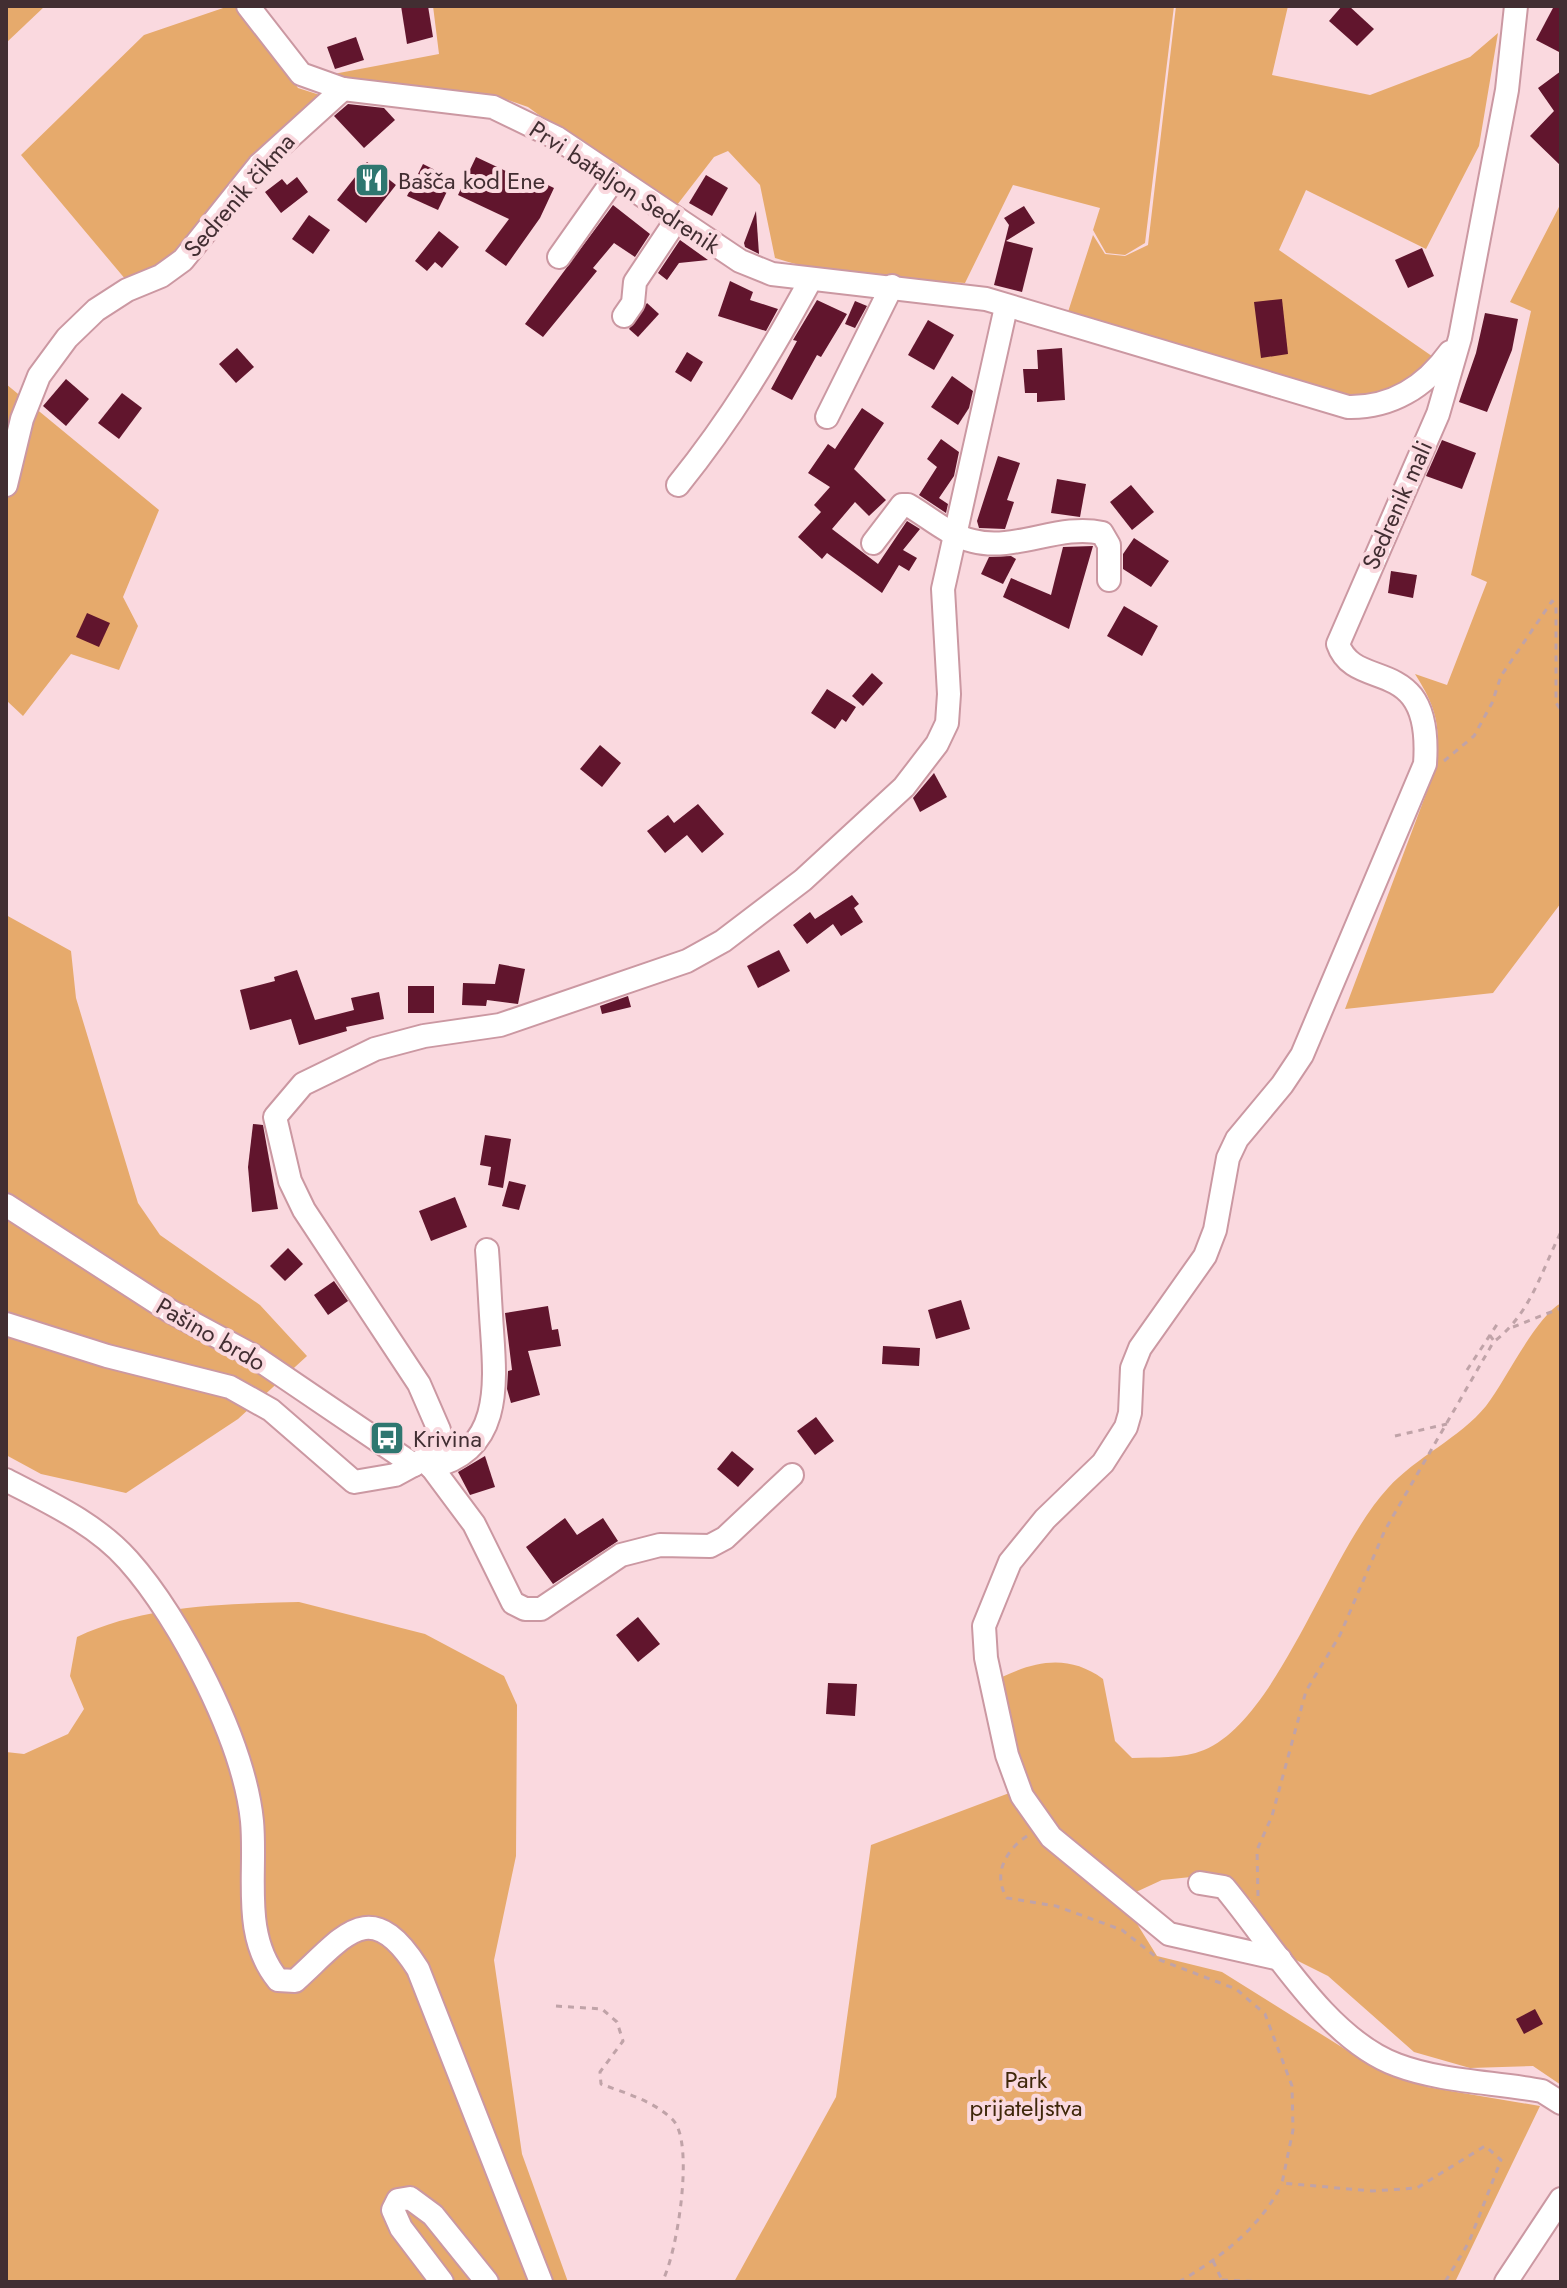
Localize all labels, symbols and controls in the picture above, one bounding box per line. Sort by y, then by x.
street label: Prvi bataljon Sedrenik [523,112,728,262]
street label: Sedrenik čikma [175,125,303,265]
restaurant icon: Bašča kod Ene [353,161,391,199]
place label: Bašča kod Ene [398,163,545,198]
street label: Sedrenik mali [1353,435,1441,575]
street label: Pašino brdo [150,1288,272,1380]
bus stop icon: Krivina [368,1419,406,1457]
place label: Krivina [413,1421,482,1456]
park label: Park prijateljstva [970,2062,1082,2125]

